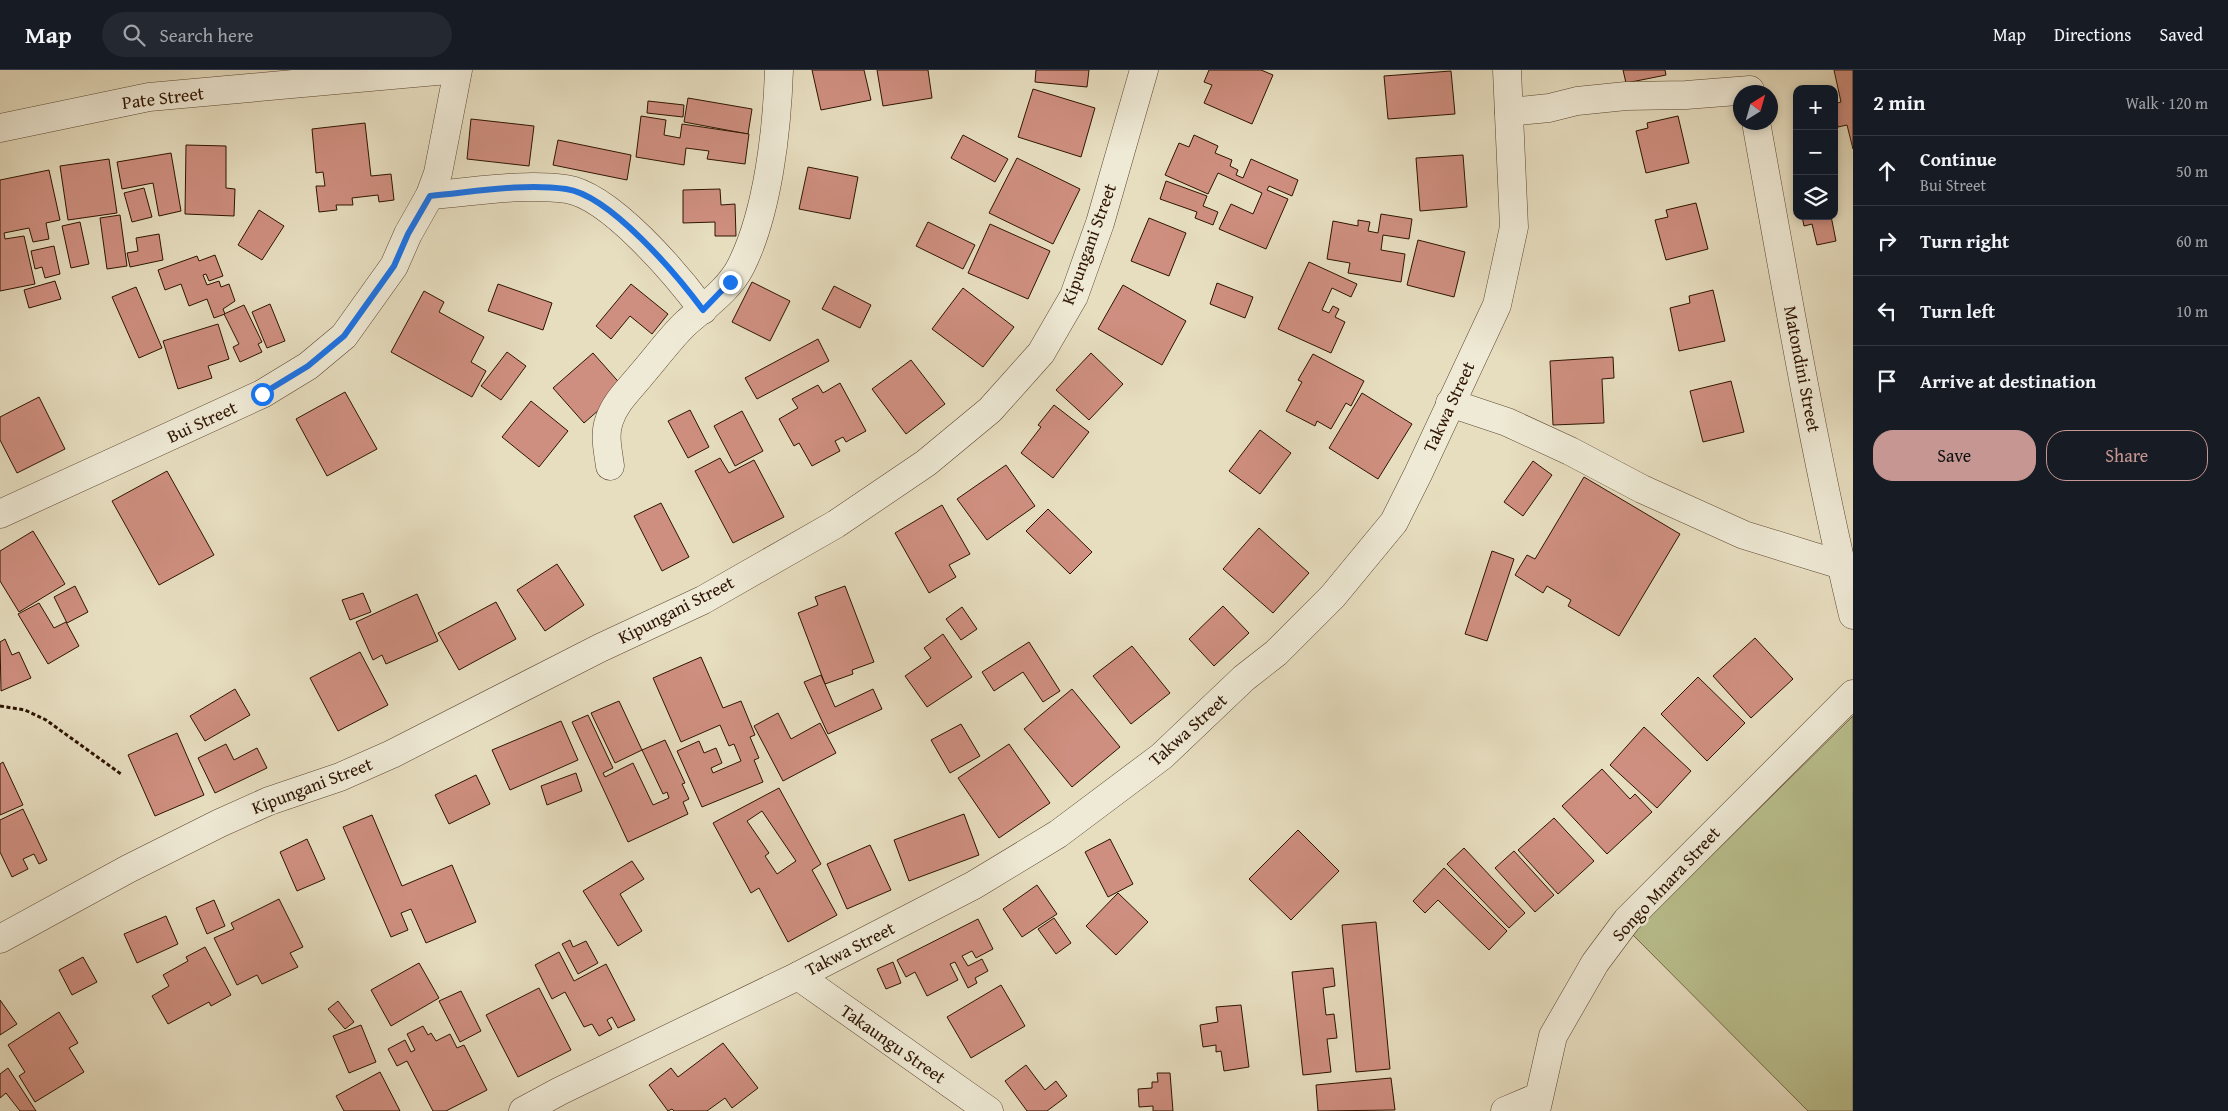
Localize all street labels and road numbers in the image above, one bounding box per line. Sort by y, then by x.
street label: Pate Street [120,79,206,116]
street label: Kipungani Street [1054,179,1123,308]
street label: Matondini Street [1777,303,1828,435]
street label: Takwa Street [1416,356,1482,457]
street label: Bui Street [162,393,242,450]
street label: Kipungani Street [613,568,739,651]
street label: Takwa Street [1142,687,1233,772]
street label: Kipungani Street [248,750,377,821]
street label: Songo Mnara Street [1605,820,1727,947]
street label: Takwa Street [800,914,900,983]
street label: Takaungu Street [835,997,952,1090]

